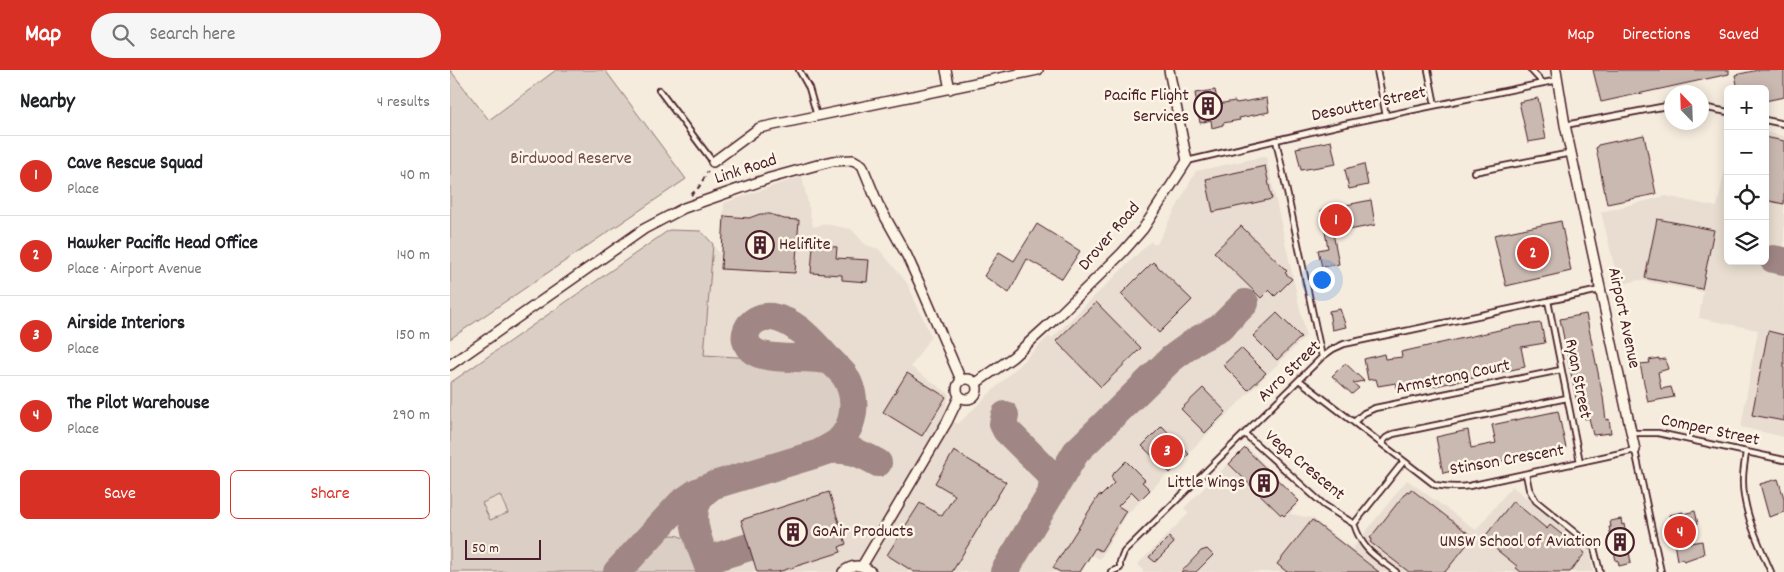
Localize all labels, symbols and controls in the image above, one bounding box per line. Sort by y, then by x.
search box [91,13,441,58]
text: Map [25,18,61,52]
icon: search [109,21,137,49]
text: Search here [149,22,235,49]
text: Map [1567,23,1594,48]
text: Directions [1622,23,1691,48]
text: Saved [1719,23,1759,48]
street label: Desoutter Street [1310,81,1429,129]
place label: Pacific Flight Services [1104,84,1189,130]
north arrow [1664,85,1709,130]
map controls [1724,85,1769,265]
button: + [1724,85,1769,130]
text: Nearby [20,88,75,118]
text: 4 results [377,91,430,114]
building icon: Pacific Flight Services [1193,91,1223,121]
button: − [1724,130,1769,175]
park label: Birdwood Reserve [510,147,632,172]
street label: Link Road [712,148,780,192]
text: Cave Rescue Squad [67,151,203,178]
text: 1 [34,164,38,187]
text: 40 m [400,164,430,187]
button: locate [1724,175,1769,220]
text: Place [67,178,99,201]
street label: Drover Road [1073,197,1147,277]
pin: 1 [1320,201,1352,239]
button: layers [1724,220,1769,265]
building icon: Heliflite [745,230,775,260]
text: Hawker Pacific Head Office [67,231,258,258]
place label: Heliflite [779,233,831,258]
pin: 2 [1517,234,1549,272]
text: 2 [33,244,40,267]
text: 140 m [396,244,430,267]
text: Place · Airport Avenue [67,258,201,281]
street label: Airport Avenue [1600,265,1646,371]
your location [1309,267,1335,293]
text: Airside Interiors [67,311,185,338]
text: 3 [32,324,40,347]
text: 150 m [396,324,430,347]
street label: Avro Street [1253,335,1328,409]
street label: Ryan Street [1557,337,1597,421]
text: Place [67,338,99,361]
street label: Armstrong Court [1394,354,1513,402]
text: The Pilot Warehouse [67,391,209,418]
text: 4 [33,404,39,427]
text: 290 m [392,404,430,427]
street label: Comper Street [1658,408,1762,454]
text: Place [67,418,99,441]
street label: Vega Crescent [1258,425,1350,507]
pin: 3 [1151,432,1183,470]
street label: Stinson Crescent [1448,439,1566,483]
building icon: Little Wings [1249,468,1279,498]
button: Save [20,470,220,519]
button: Share [230,470,430,519]
place label: Little Wings [1167,471,1245,496]
pin: 4 [1664,513,1696,551]
building icon: GoAir Products [778,517,808,547]
place label: GoAir Products [812,520,914,545]
building icon: UNSW School of Aviation [1605,527,1635,557]
place label: UNSW School of Aviation [1439,530,1601,555]
scale bar [465,537,541,560]
text: 50 m [472,539,499,559]

